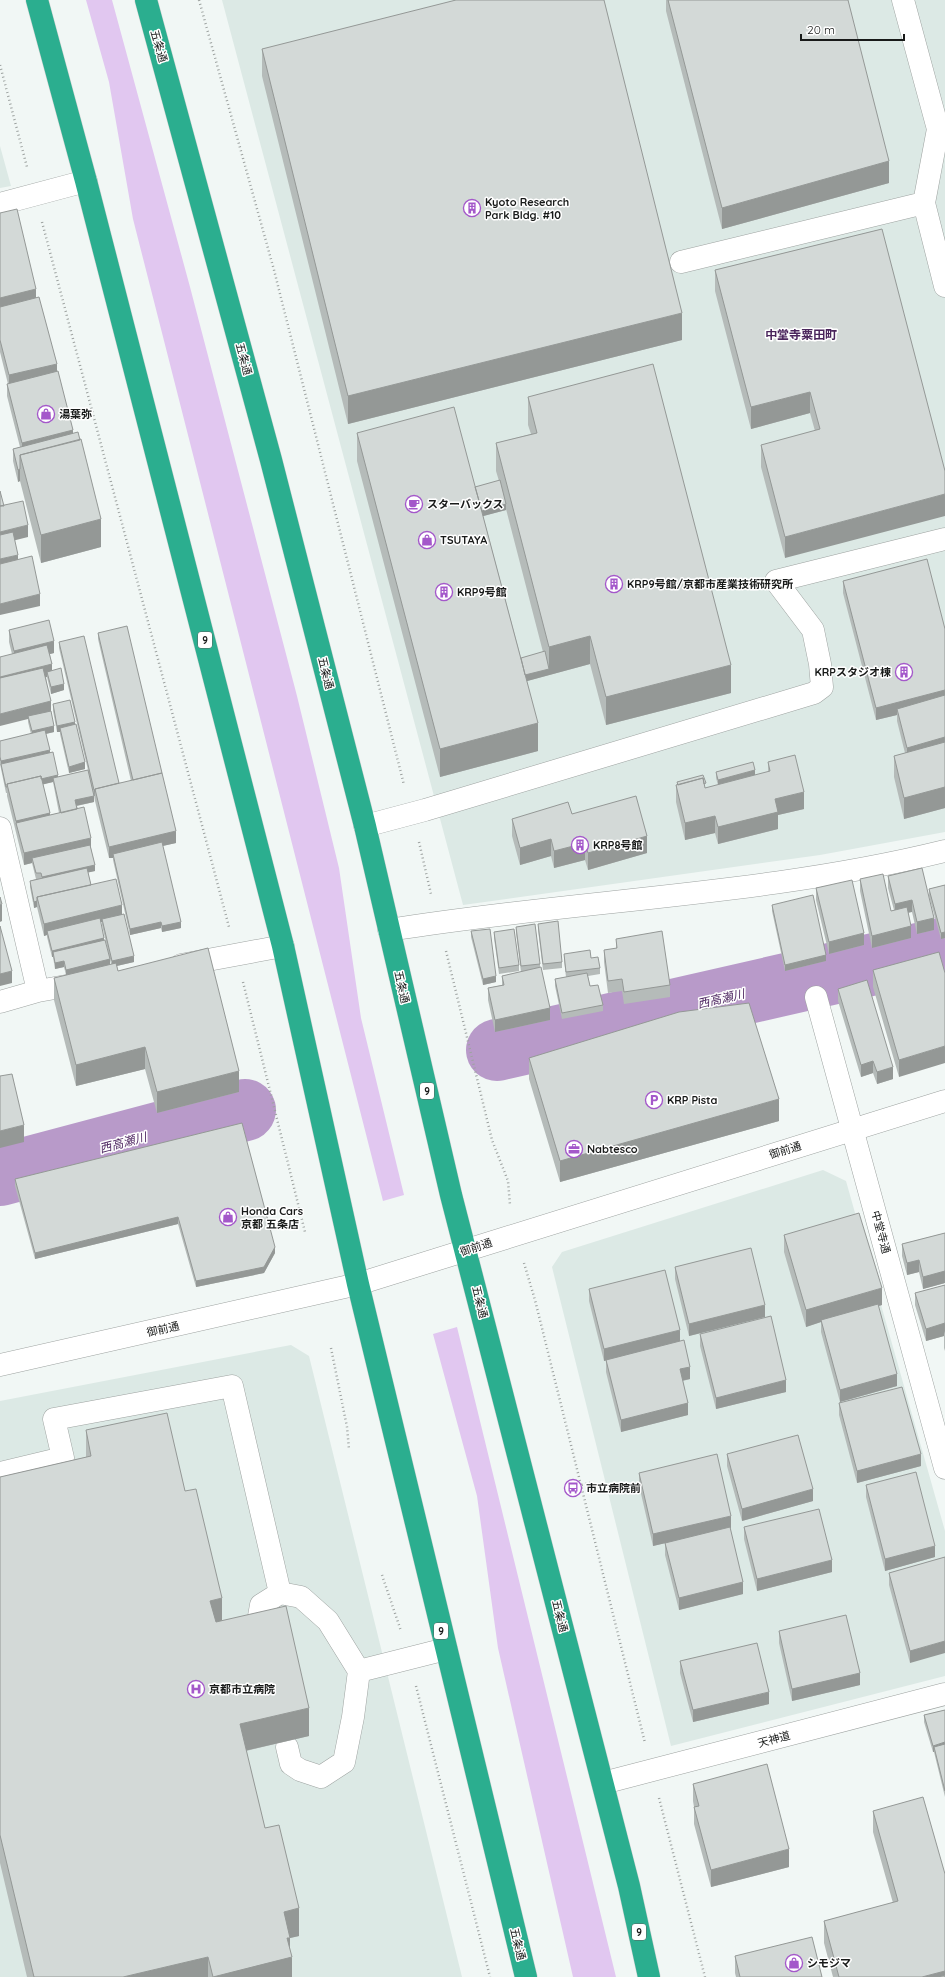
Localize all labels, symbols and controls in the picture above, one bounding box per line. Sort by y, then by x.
scale bar [801,16,904,42]
text: 20 m [807,22,835,37]
street label: 五条通 [148,28,170,64]
place label: Kyoto Research Park Bldg. #10 [485,195,569,222]
building icon: Kyoto Research Park Bldg. #10 [462,198,482,218]
district label: 中堂寺粟田町 [765,327,837,342]
street label: 五条通 [233,341,255,377]
shop icon: 湯葉弥 [36,404,56,424]
place label: 湯葉弥 [59,407,92,421]
cafe icon: スターバックス [404,494,424,514]
place label: スターバックス [427,497,504,511]
shop icon: TSUTAYA [417,530,437,550]
place label: TSUTAYA [440,533,487,547]
building icon: KRP9号館/京都市産業技術研究所 [604,574,624,594]
place label: KRP9号館/京都市産業技術研究所 [627,577,793,591]
building icon: KRP9号館 [434,582,454,602]
place label: KRP9号館 [457,585,507,599]
road number: 9 [198,632,212,648]
street label: 五条通 [315,655,337,691]
building icon: KRPスタジオ棟 [894,662,914,682]
place label: KRPスタジオ棟 [815,665,891,679]
building icon: KRP8号館 [570,835,590,855]
place label: KRP8号館 [593,838,642,852]
street label: 五条通 [391,969,413,1005]
water label: 西高瀬川 [696,985,748,1011]
road number: 9 [420,1083,434,1099]
parking icon: KRP Pista [644,1090,664,1110]
place label: KRP Pista [667,1093,718,1107]
water label: 西高瀬川 [98,1129,150,1156]
street label: 御前通 [766,1138,803,1162]
office icon: Nabtesco [564,1139,584,1159]
place label: Nabtesco [587,1142,638,1156]
place label: Honda Cars 京都 五条店 [241,1204,303,1231]
shop icon: Honda Cars 京都 五条店 [218,1207,238,1227]
street label: 中堂寺通 [869,1209,893,1255]
street label: 御前通 [457,1235,494,1259]
street label: 五条通 [469,1284,491,1320]
street label: 御前通 [144,1318,181,1340]
bus stop icon: 市立病院前 [563,1478,583,1498]
place label: 市立病院前 [586,1481,641,1495]
street label: 五条通 [549,1598,571,1634]
road number: 9 [434,1623,448,1639]
hospital icon: 京都市立病院 [186,1679,206,1699]
place label: 京都市立病院 [209,1682,275,1696]
street label: 天神道 [756,1728,792,1750]
road number: 9 [632,1924,646,1940]
street label: 五条通 [507,1926,529,1962]
shop icon: シモジマ [784,1953,804,1973]
place label: シモジマ [807,1956,851,1970]

